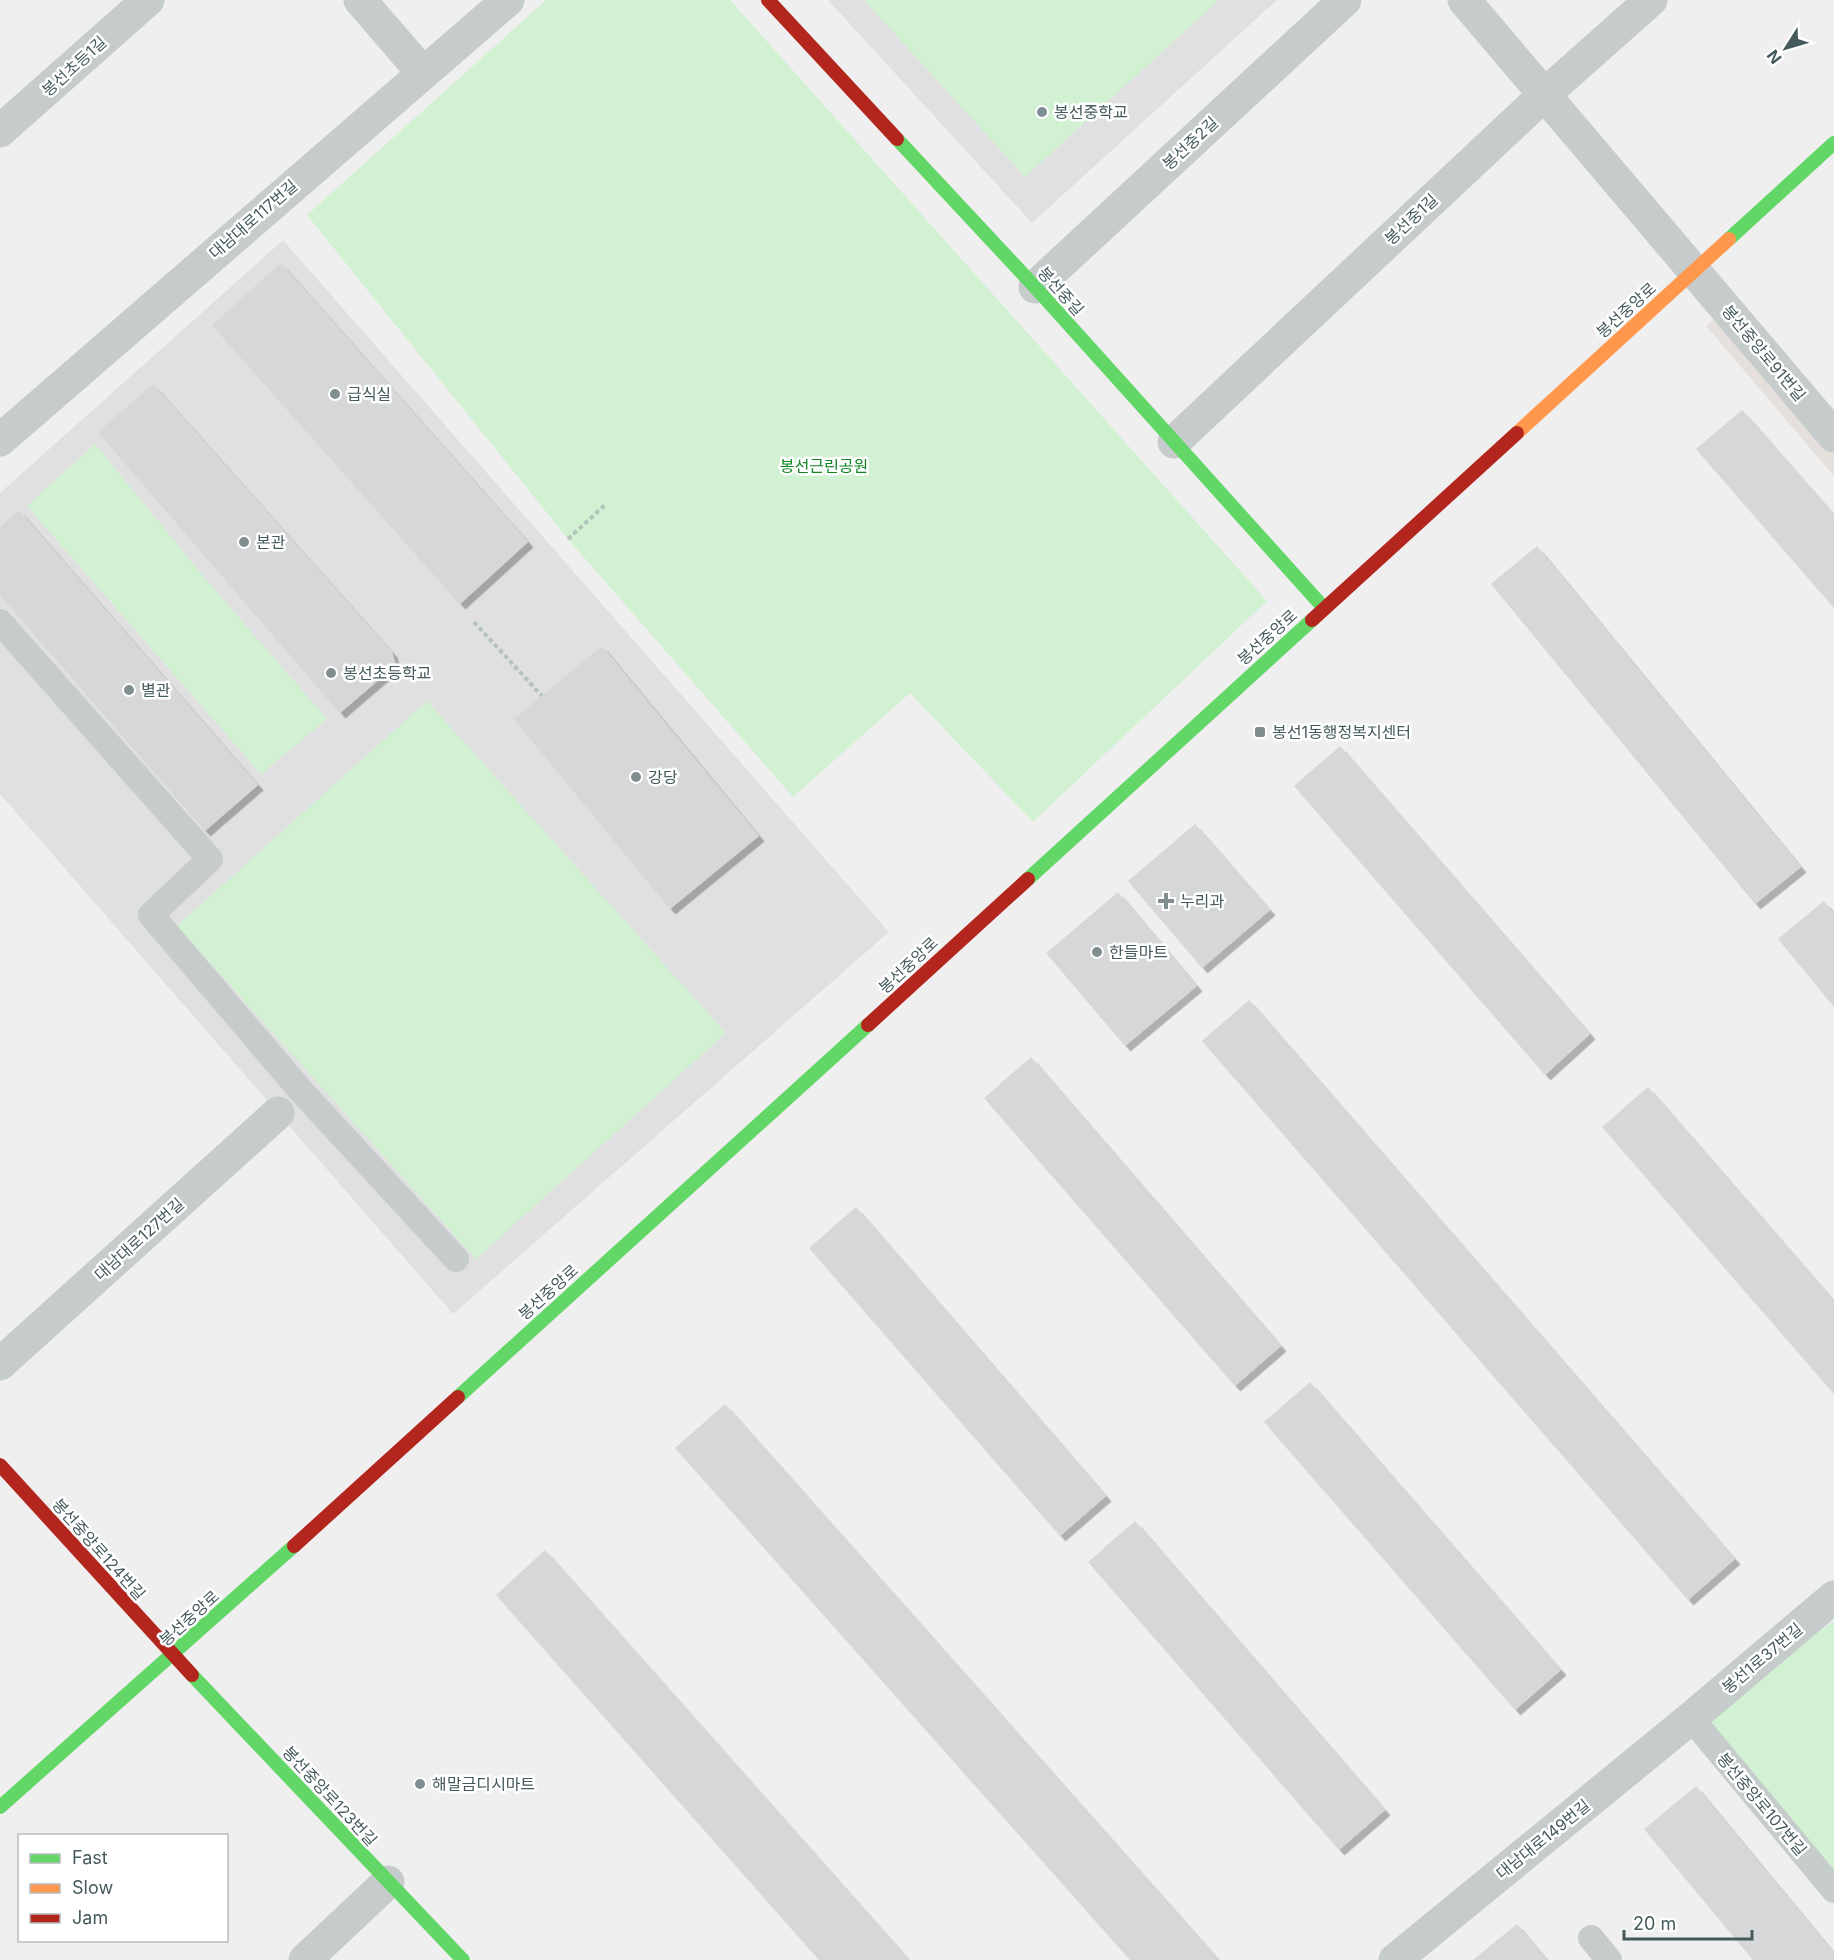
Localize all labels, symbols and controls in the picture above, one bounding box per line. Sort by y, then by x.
north arrow [1756,18,1816,78]
street label: 봉선초등1길 [38,32,110,100]
text: N [1762,46,1786,68]
place label: 봉선중학교 [1054,102,1128,122]
marker: 봉선중학교 [1035,105,1049,119]
street label: 봉선중2길 [1158,112,1222,174]
street label: 대남대로117번길 [205,175,301,263]
street label: 봉선중1길 [1380,189,1442,249]
street label: 봉선중길 [1034,262,1088,320]
street label: 봉선중앙로 [1592,278,1660,342]
street label: 봉선중앙로91번길 [1718,301,1810,405]
place label: 급식실 [347,384,391,404]
marker: 급식실 [328,387,342,401]
park label: 봉선근린공원 [780,456,868,476]
place label: 본관 [256,532,286,552]
marker: 본관 [237,535,251,549]
street label: 봉선중앙로 [1233,605,1301,669]
place label: 봉선초등학교 [343,663,431,683]
marker: 봉선초등학교 [324,666,338,680]
place label: 별관 [141,680,171,700]
marker: 별관 [122,683,136,697]
place label: 봉선1동행정복지센터 [1272,722,1411,742]
marker: 봉선1동행정복지센터 [1253,725,1267,739]
place label: 강당 [648,767,678,787]
marker: 강당 [629,770,643,784]
place label: 누리과 [1180,891,1224,911]
marker: 누리과 [1157,892,1175,910]
street label: 봉선중앙로 [874,932,942,997]
place label: 한들마트 [1109,942,1168,962]
marker: 한들마트 [1090,945,1104,959]
street label: 대남대로127번길 [90,1194,188,1284]
street label: 봉선중앙로 [514,1260,582,1324]
street label: 봉선중앙로124번길 [48,1494,150,1604]
street label: 봉선중앙로 [155,1586,223,1650]
street label: 봉선1로37번길 [1718,1619,1806,1697]
street label: 봉선중앙로123번길 [279,1742,381,1850]
street label: 봉선중앙로107번길 [1713,1748,1811,1860]
place label: 해말금디시마트 [432,1774,535,1794]
marker: 해말금디시마트 [413,1777,427,1791]
street label: 대남대로149번길 [1492,1795,1594,1883]
legend [18,1834,228,1942]
text: Fast [72,1847,108,1868]
text: Slow [72,1877,113,1898]
scale bar [1624,1903,1752,1941]
text: Jam [72,1907,108,1928]
text: 20 m [1633,1913,1676,1934]

